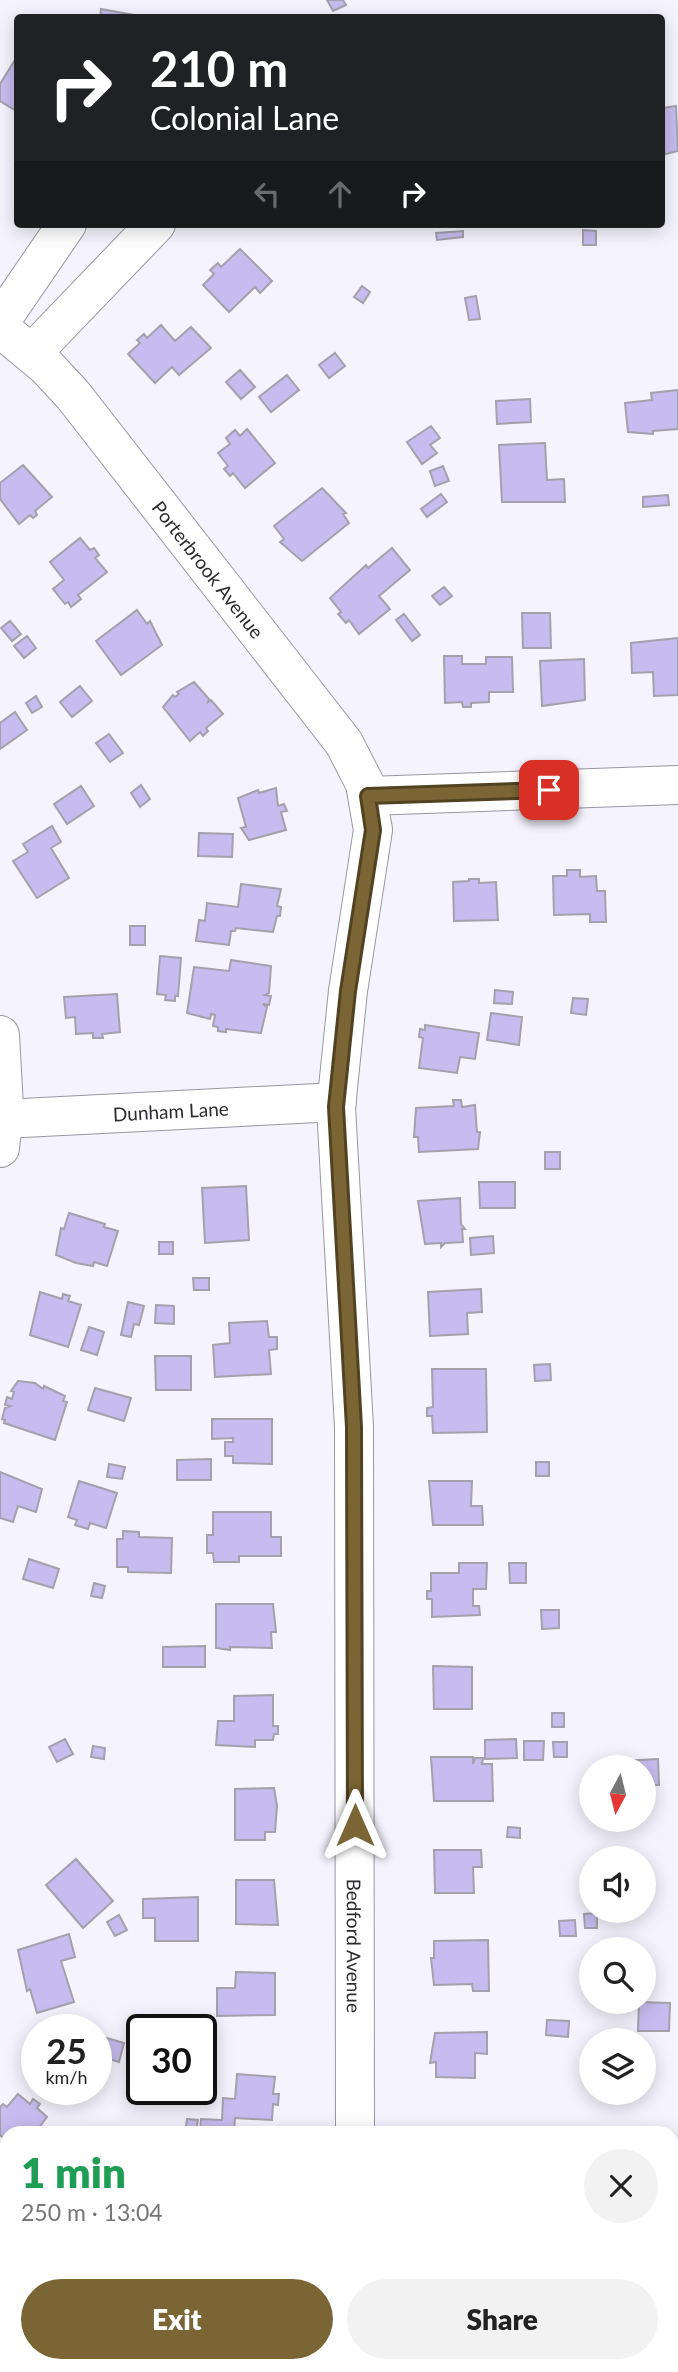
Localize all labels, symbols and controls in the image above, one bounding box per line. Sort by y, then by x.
text: 210 m [150,39,288,97]
icon: right [35,42,126,133]
text: Colonial Lane [150,98,339,137]
icon: left [248,175,286,213]
icon: ahead [321,175,359,213]
icon: right [394,175,432,213]
street label: Porterbrook Avenue [148,496,269,642]
pin [519,760,579,820]
icon: arrive [530,771,568,809]
street label: Dunham Lane [112,1096,229,1125]
north arrow [579,1755,656,1832]
map controls [579,1755,656,2105]
position arrow [318,1788,392,1862]
button: sound [579,1846,656,1923]
street label: Bedford Avenue [343,1879,366,2013]
button: search [579,1937,656,2014]
speed limit sign: 30 [126,2014,217,2105]
button: layers [579,2028,656,2105]
text: 25 [46,2029,87,2071]
text: km/h [45,2066,88,2088]
text: 1 min [21,2147,126,2197]
button: close [584,2149,658,2223]
text: 250 m · 13:04 [21,2198,163,2226]
button: Exit [21,2279,333,2359]
button: Share [347,2279,658,2359]

